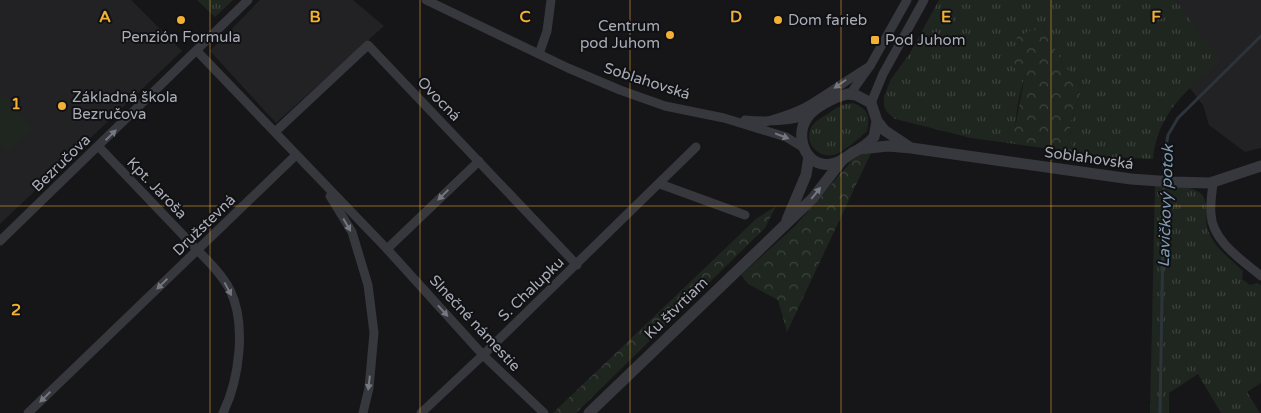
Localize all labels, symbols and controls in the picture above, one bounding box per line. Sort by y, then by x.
text: A [99,7,111,27]
text: B [309,7,321,27]
text: C [519,7,531,27]
text: D [730,7,742,27]
text: E [941,7,951,27]
text: F [1151,7,1161,27]
place label: Dom farieb [788,11,867,29]
marker: Penzión Formula [175,14,187,26]
marker: Dom farieb [772,14,784,26]
place label: Centrum pod Juhom [580,17,660,52]
place label: Penzión Formula [121,28,241,46]
marker: Centrum pod Juhom [664,29,676,41]
place label: Pod Juhom [885,31,966,49]
marker: Pod Juhom [869,34,881,46]
street label: Soblahovská [602,59,692,103]
street label: Ovocná [414,73,464,125]
one-way arrow [833,80,847,89]
place label: Základná škola Bezručova [72,88,178,123]
text: 1 [11,94,21,114]
marker: Základná škola Bezručova [56,100,68,112]
one-way arrow [105,129,117,141]
street label: Bezručova [28,131,94,195]
one-way arrow [775,132,790,140]
street label: Soblahovská [1043,143,1135,173]
water label: Lavičkový potok [1154,143,1178,268]
street label: Kpt. Jaroša [123,153,191,223]
one-way arrow [811,187,822,200]
one-way arrow [438,188,450,200]
street label: Družstevná [169,191,239,259]
one-way arrow [343,218,352,232]
street label: S. Chalupku [494,253,568,325]
street label: Slnečné námestie [426,271,524,375]
street label: Ku štvrtiam [641,273,711,343]
one-way arrow [157,278,169,290]
one-way arrow [224,281,232,296]
text: 2 [11,300,21,320]
one-way arrow [437,304,449,316]
one-way arrow [365,376,373,392]
one-way arrow [39,391,51,403]

